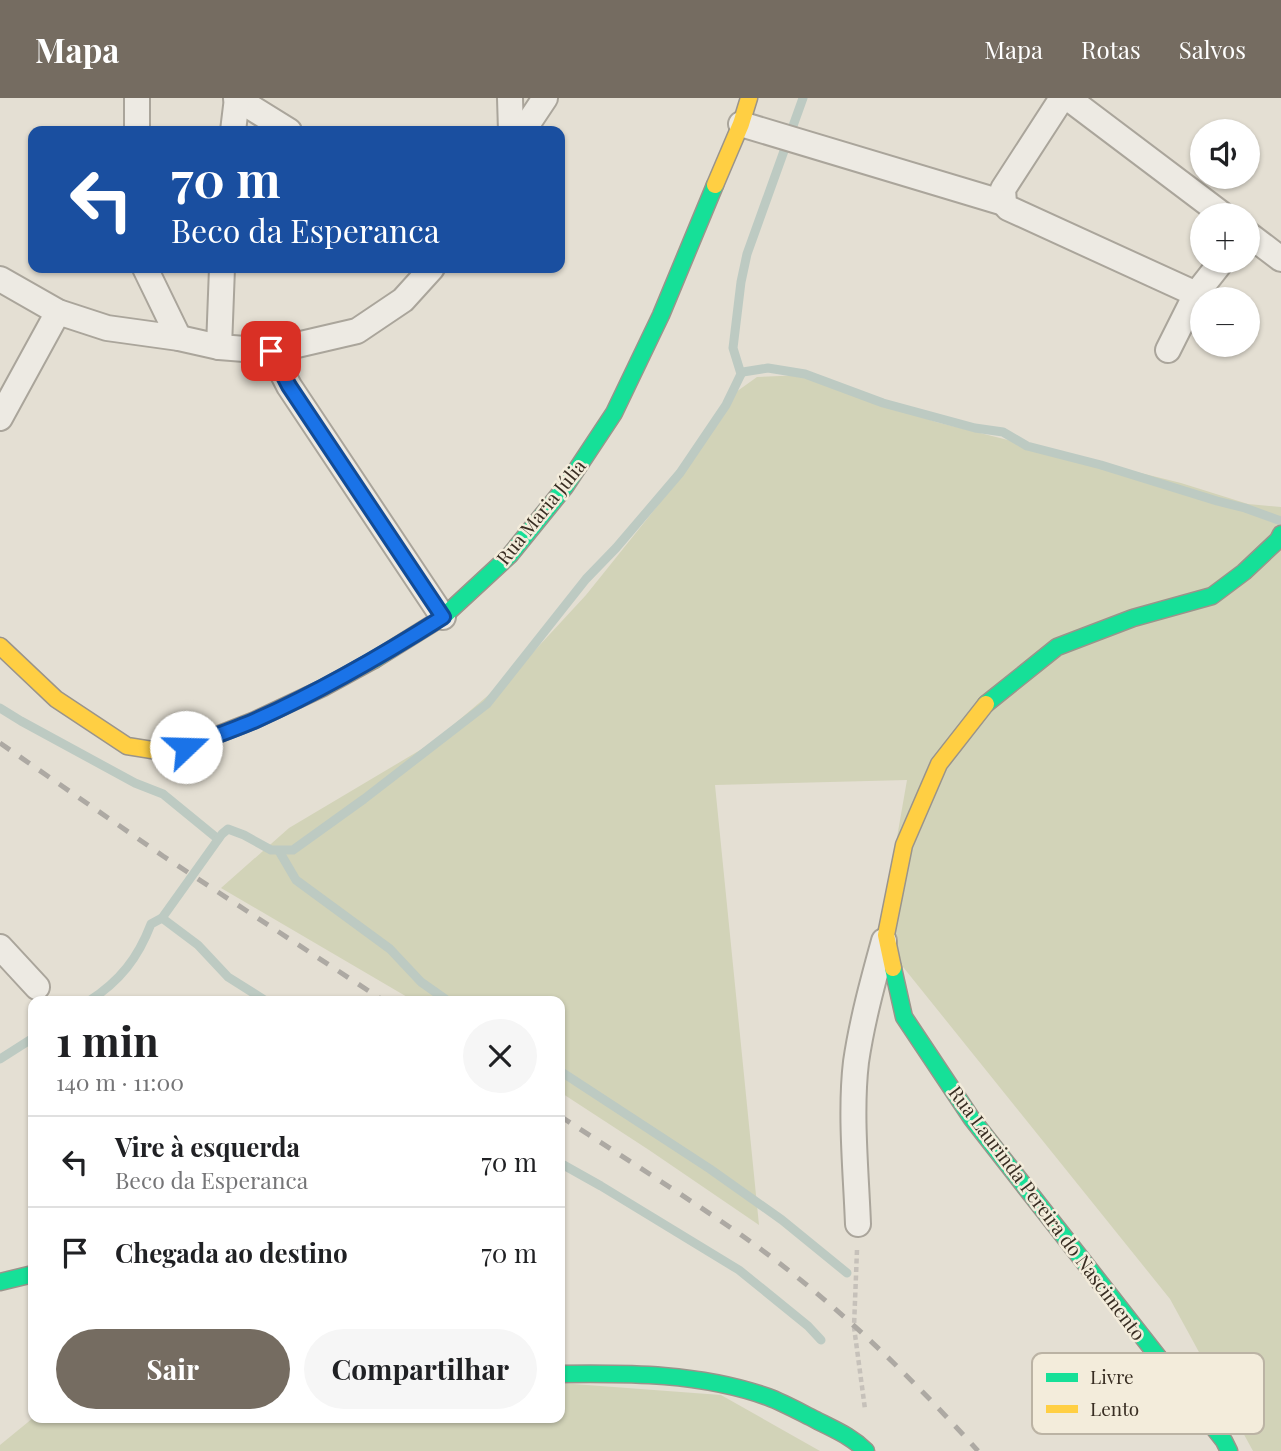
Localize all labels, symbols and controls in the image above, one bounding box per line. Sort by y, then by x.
text: Mapa [35,27,119,71]
text: Mapa [984,33,1043,65]
text: Rotas [1081,33,1141,65]
text: Salvos [1179,33,1246,65]
map controls [1190,119,1260,357]
button: sound [1190,119,1260,189]
text: 70 m [171,145,281,210]
icon: left [56,154,147,245]
button: + [1190,203,1260,273]
text: Beco da Esperanca [171,208,440,251]
button: − [1190,287,1260,357]
pin [241,321,301,381]
icon: arrive [252,332,290,370]
street label: Rua Maria Júlia [490,453,591,570]
position arrow [149,710,223,784]
text: 1 min [56,1012,159,1068]
button: close [463,1019,537,1093]
text: 140 m · 11:00 [56,1066,184,1097]
street label: Rua Laurinda Pereira do Nascimento [943,1080,1152,1345]
text: Vire à esquerda [115,1129,300,1164]
icon: left [56,1143,94,1181]
text: 70 m [481,1144,537,1179]
text: Beco da Esperanca [115,1164,308,1195]
icon: arrive [56,1234,94,1272]
text: Chegada ao destino [115,1235,348,1270]
text: 70 m [481,1235,537,1270]
button: Sair [56,1329,290,1409]
button: Compartilhar [304,1329,537,1409]
legend [1032,1353,1264,1434]
text: Livre [1090,1363,1134,1389]
text: Lento [1090,1395,1139,1421]

